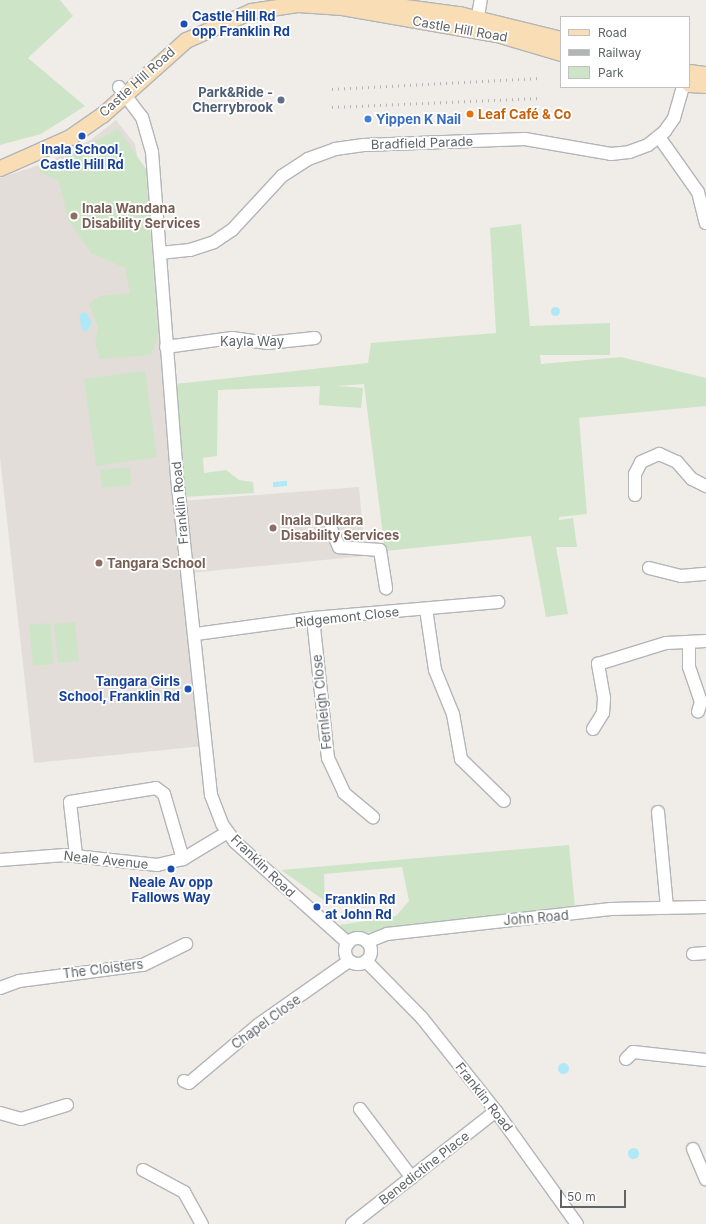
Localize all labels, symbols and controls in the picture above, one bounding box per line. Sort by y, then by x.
place label: Castle Hill Rd opp Franklin Rd [192,9,290,40]
street label: Castle Hill Road [411,13,509,45]
legend [560,16,690,88]
marker: Castle Hill Rd opp Franklin Rd [179,19,189,29]
text: Road [598,25,627,40]
street label: Castle Hill Road [96,44,178,120]
text: Railway [598,45,641,60]
text: Park [598,65,624,80]
place label: Park&Ride - Cherrybrook [192,85,273,116]
marker: Park&Ride - Cherrybrook [276,95,286,105]
place label: Leaf Café & Co [478,106,571,122]
marker: Leaf Café & Co [465,109,475,119]
place label: Yippen K Nail [376,111,461,127]
marker: Yippen K Nail [363,114,373,124]
marker: Inala School, Castle Hill Rd [77,131,87,141]
street label: Bradfield Parade [371,133,473,153]
place label: Inala School, Castle Hill Rd [40,142,124,173]
place label: Inala Wandana Disability Services [82,201,200,232]
marker: Inala Wandana Disability Services [69,211,79,221]
street label: Kayla Way [220,333,284,349]
street label: Franklin Road [169,461,191,545]
place label: Inala Dulkara Disability Services [281,513,399,544]
marker: Inala Dulkara Disability Services [268,523,278,533]
place label: Tangara School [107,555,206,571]
marker: Tangara School [94,558,104,568]
street label: Ridgemont Close [294,604,400,630]
street label: Fernleigh Close [309,654,335,750]
place label: Tangara Girls School, Franklin Rd [58,674,180,705]
marker: Tangara Girls School, Franklin Rd [183,684,193,694]
street label: Franklin Road [228,831,298,901]
street label: Neale Avenue [63,848,149,872]
marker: Neale Av opp Fallows Way [166,864,176,874]
place label: Neale Av opp Fallows Way [129,875,213,906]
place label: Franklin Rd at John Rd [325,892,395,923]
marker: Franklin Rd at John Rd [312,902,322,912]
street label: John Road [503,907,569,929]
street label: The Cloisters [62,956,144,982]
street label: Chapel Close [228,992,304,1052]
street label: Franklin Road [452,1059,516,1135]
street label: Benedictine Place [376,1128,472,1208]
scale bar [562,1182,628,1208]
text: 50 m [567,1189,596,1204]

